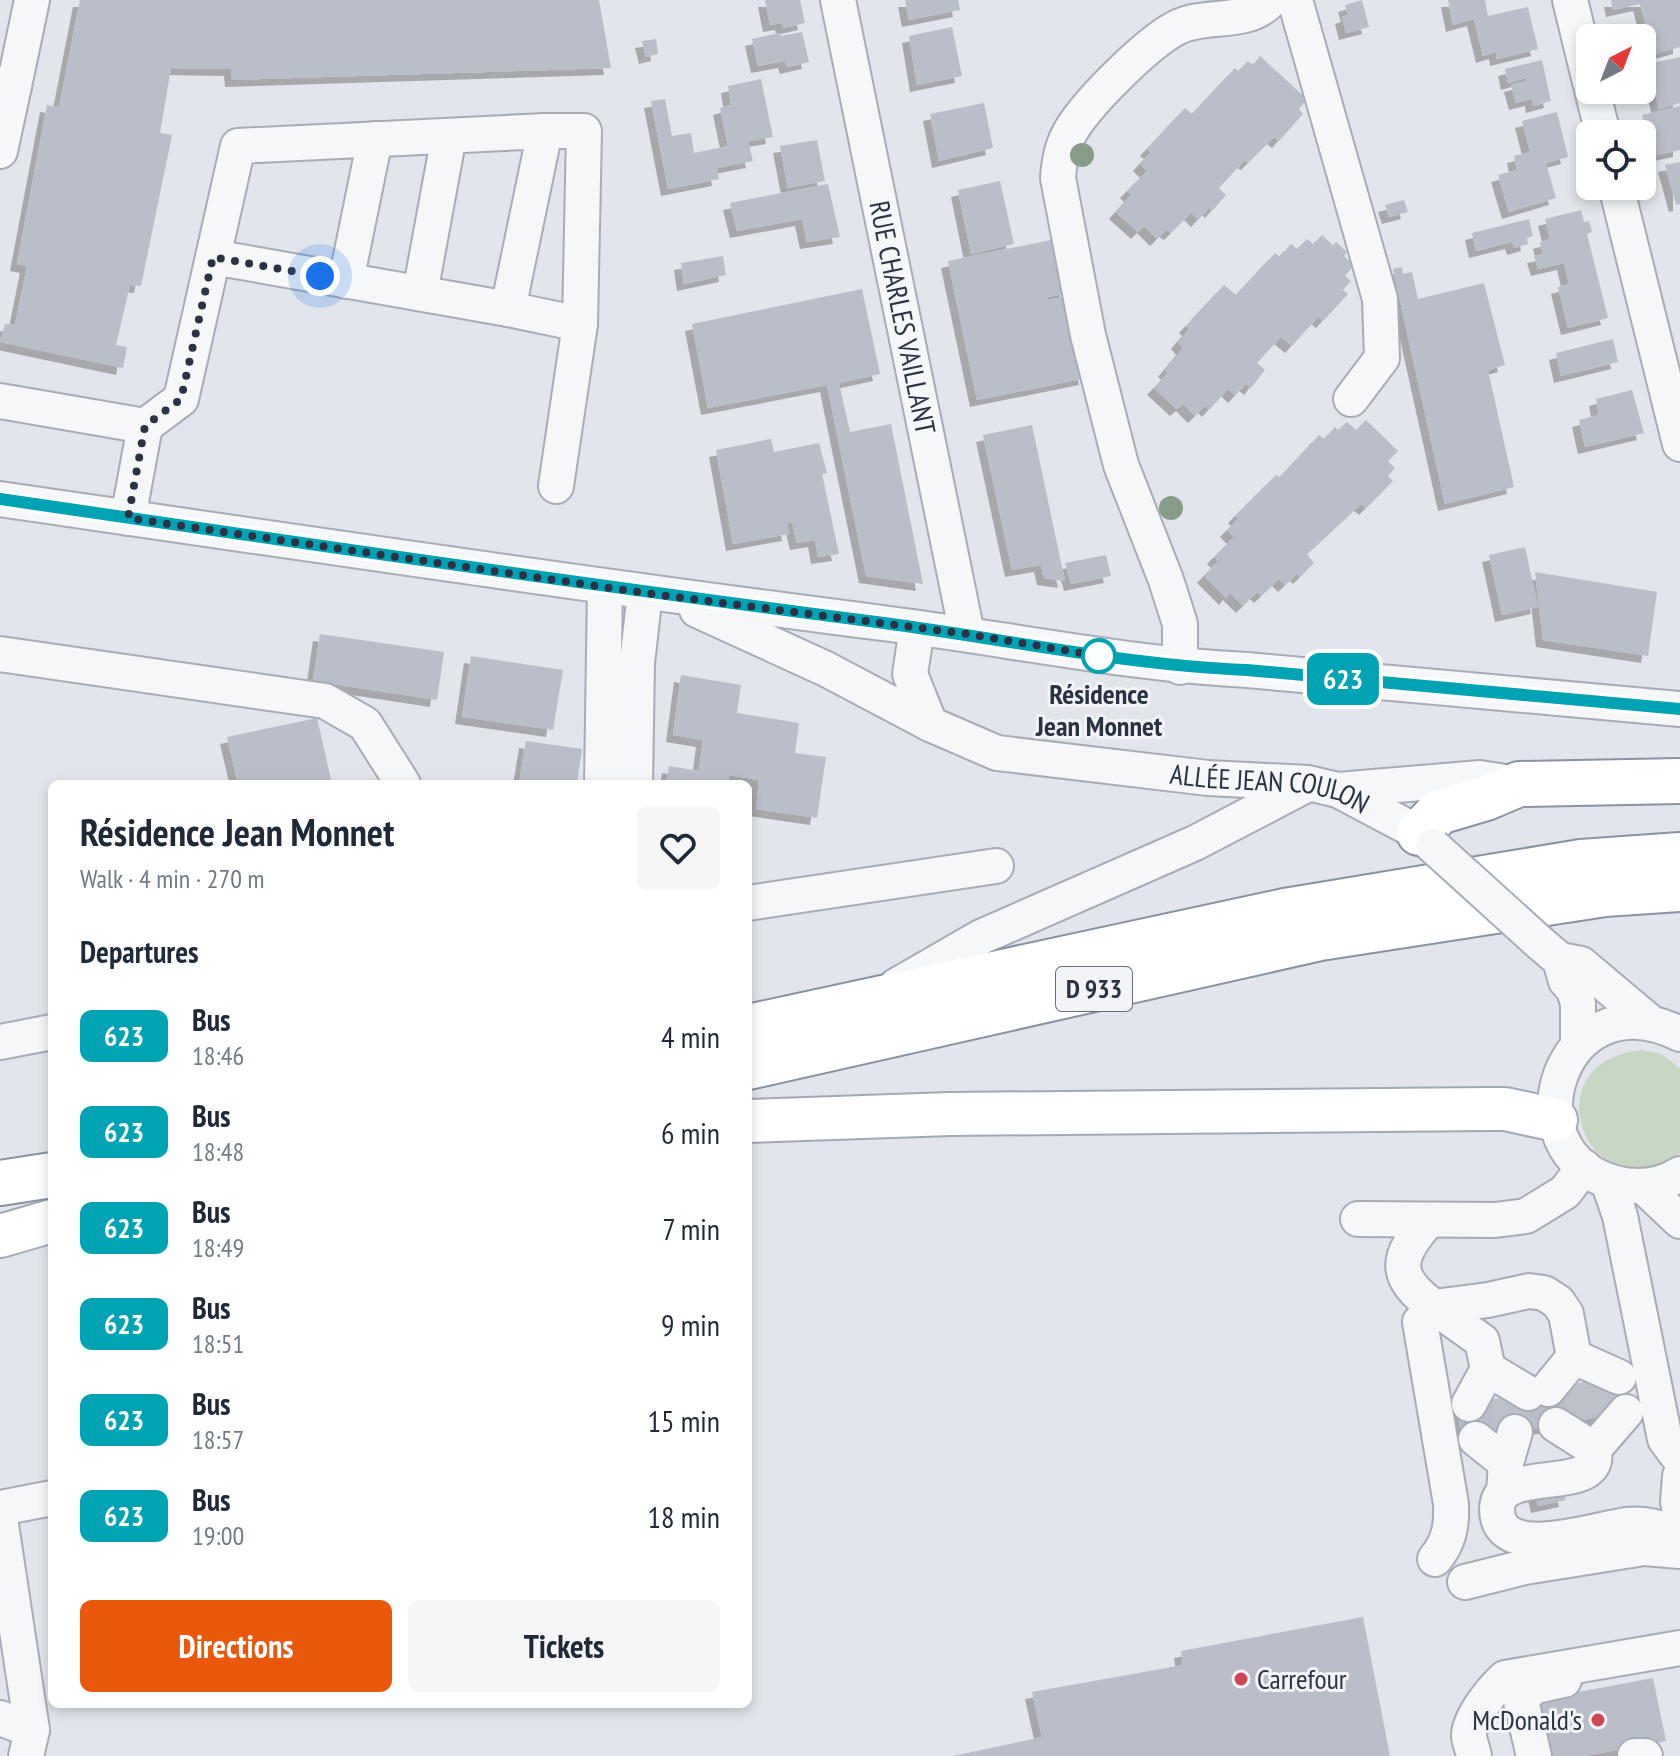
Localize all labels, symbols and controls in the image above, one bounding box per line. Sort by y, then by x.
north arrow [1576,24,1656,104]
map controls [1576,24,1656,200]
button: locate [1576,120,1656,200]
street label: RUE CHARLES VAILLANT [861,197,945,438]
your location [300,256,340,296]
marker: Résidence Jean Monnet [1082,639,1116,673]
line badge: 623 [1297,653,1389,705]
text: 623 [1323,660,1363,697]
place label: Résidence Jean Monnet [1035,675,1162,744]
street label: ALLÉE JEAN COULON [1168,755,1376,821]
button: heart [636,806,720,890]
text: Résidence Jean Monnet [80,807,394,856]
text: Walk · 4 min · 270 m [80,862,264,895]
text: Departures [80,932,198,971]
road number: D 933 [1056,967,1132,1011]
text: Bus [192,1000,231,1039]
text: 623 [104,1017,144,1054]
text: 4 min [661,1017,720,1056]
text: 18:46 [192,1039,244,1072]
text: Bus [192,1096,231,1135]
text: 623 [104,1113,144,1150]
text: 6 min [661,1113,720,1152]
text: 18:48 [192,1135,244,1168]
text: Bus [192,1192,231,1231]
text: 623 [104,1209,144,1246]
text: 7 min [662,1209,720,1248]
text: 18:49 [192,1231,244,1264]
text: Bus [192,1288,231,1327]
text: 623 [104,1305,144,1342]
text: 9 min [661,1305,720,1344]
text: 18:51 [192,1327,244,1360]
text: Bus [192,1384,231,1423]
text: 623 [104,1401,144,1438]
text: 15 min [647,1401,720,1440]
text: 18:57 [192,1423,244,1456]
text: Bus [192,1480,231,1519]
text: 623 [104,1497,144,1534]
text: 18 min [647,1497,720,1536]
text: 19:00 [192,1519,244,1552]
button: Directions [80,1600,392,1692]
button: Tickets [408,1600,720,1692]
place label: Carrefour [1257,1660,1347,1697]
marker: Carrefour [1232,1670,1250,1688]
place label: McDonald's [1472,1701,1582,1738]
marker: McDonald's [1589,1711,1607,1729]

